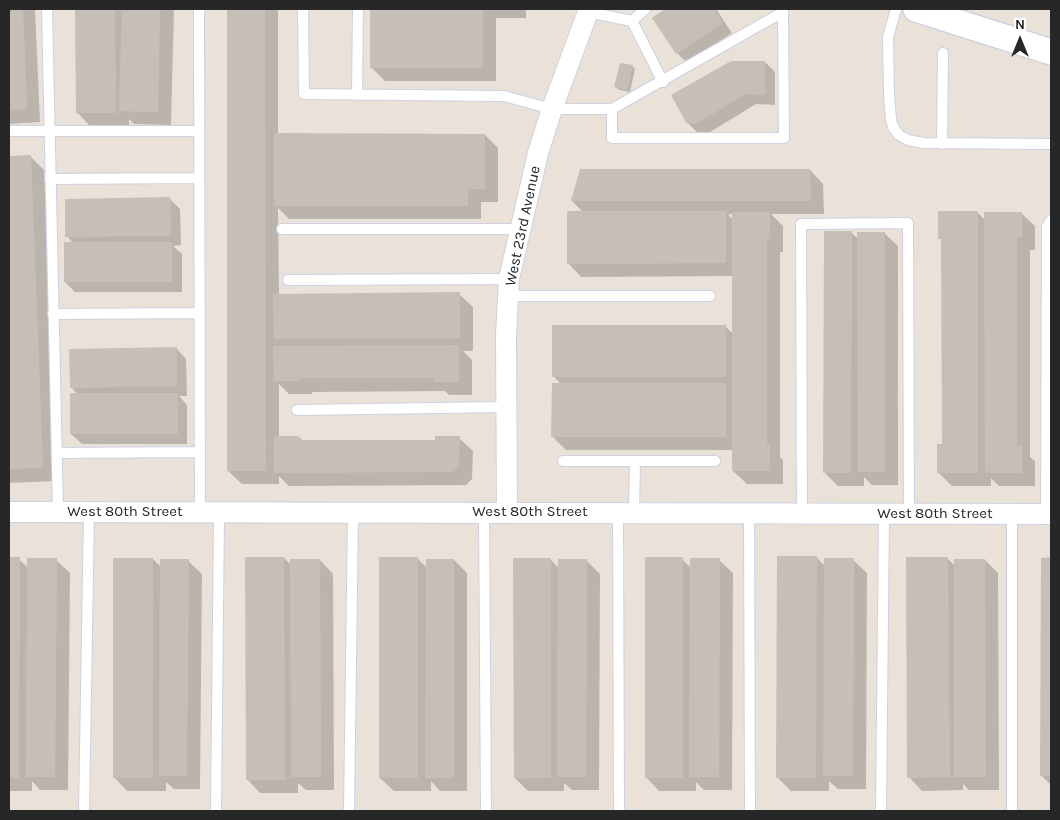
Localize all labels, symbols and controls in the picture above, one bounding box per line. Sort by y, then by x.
north arrow [995,15,1045,65]
text: N [1015,16,1025,33]
street label: West 23rd Avenue [501,164,545,288]
street label: West 80th Street [67,503,183,521]
street label: West 80th Street [472,503,588,521]
street label: West 80th Street [877,505,993,523]

